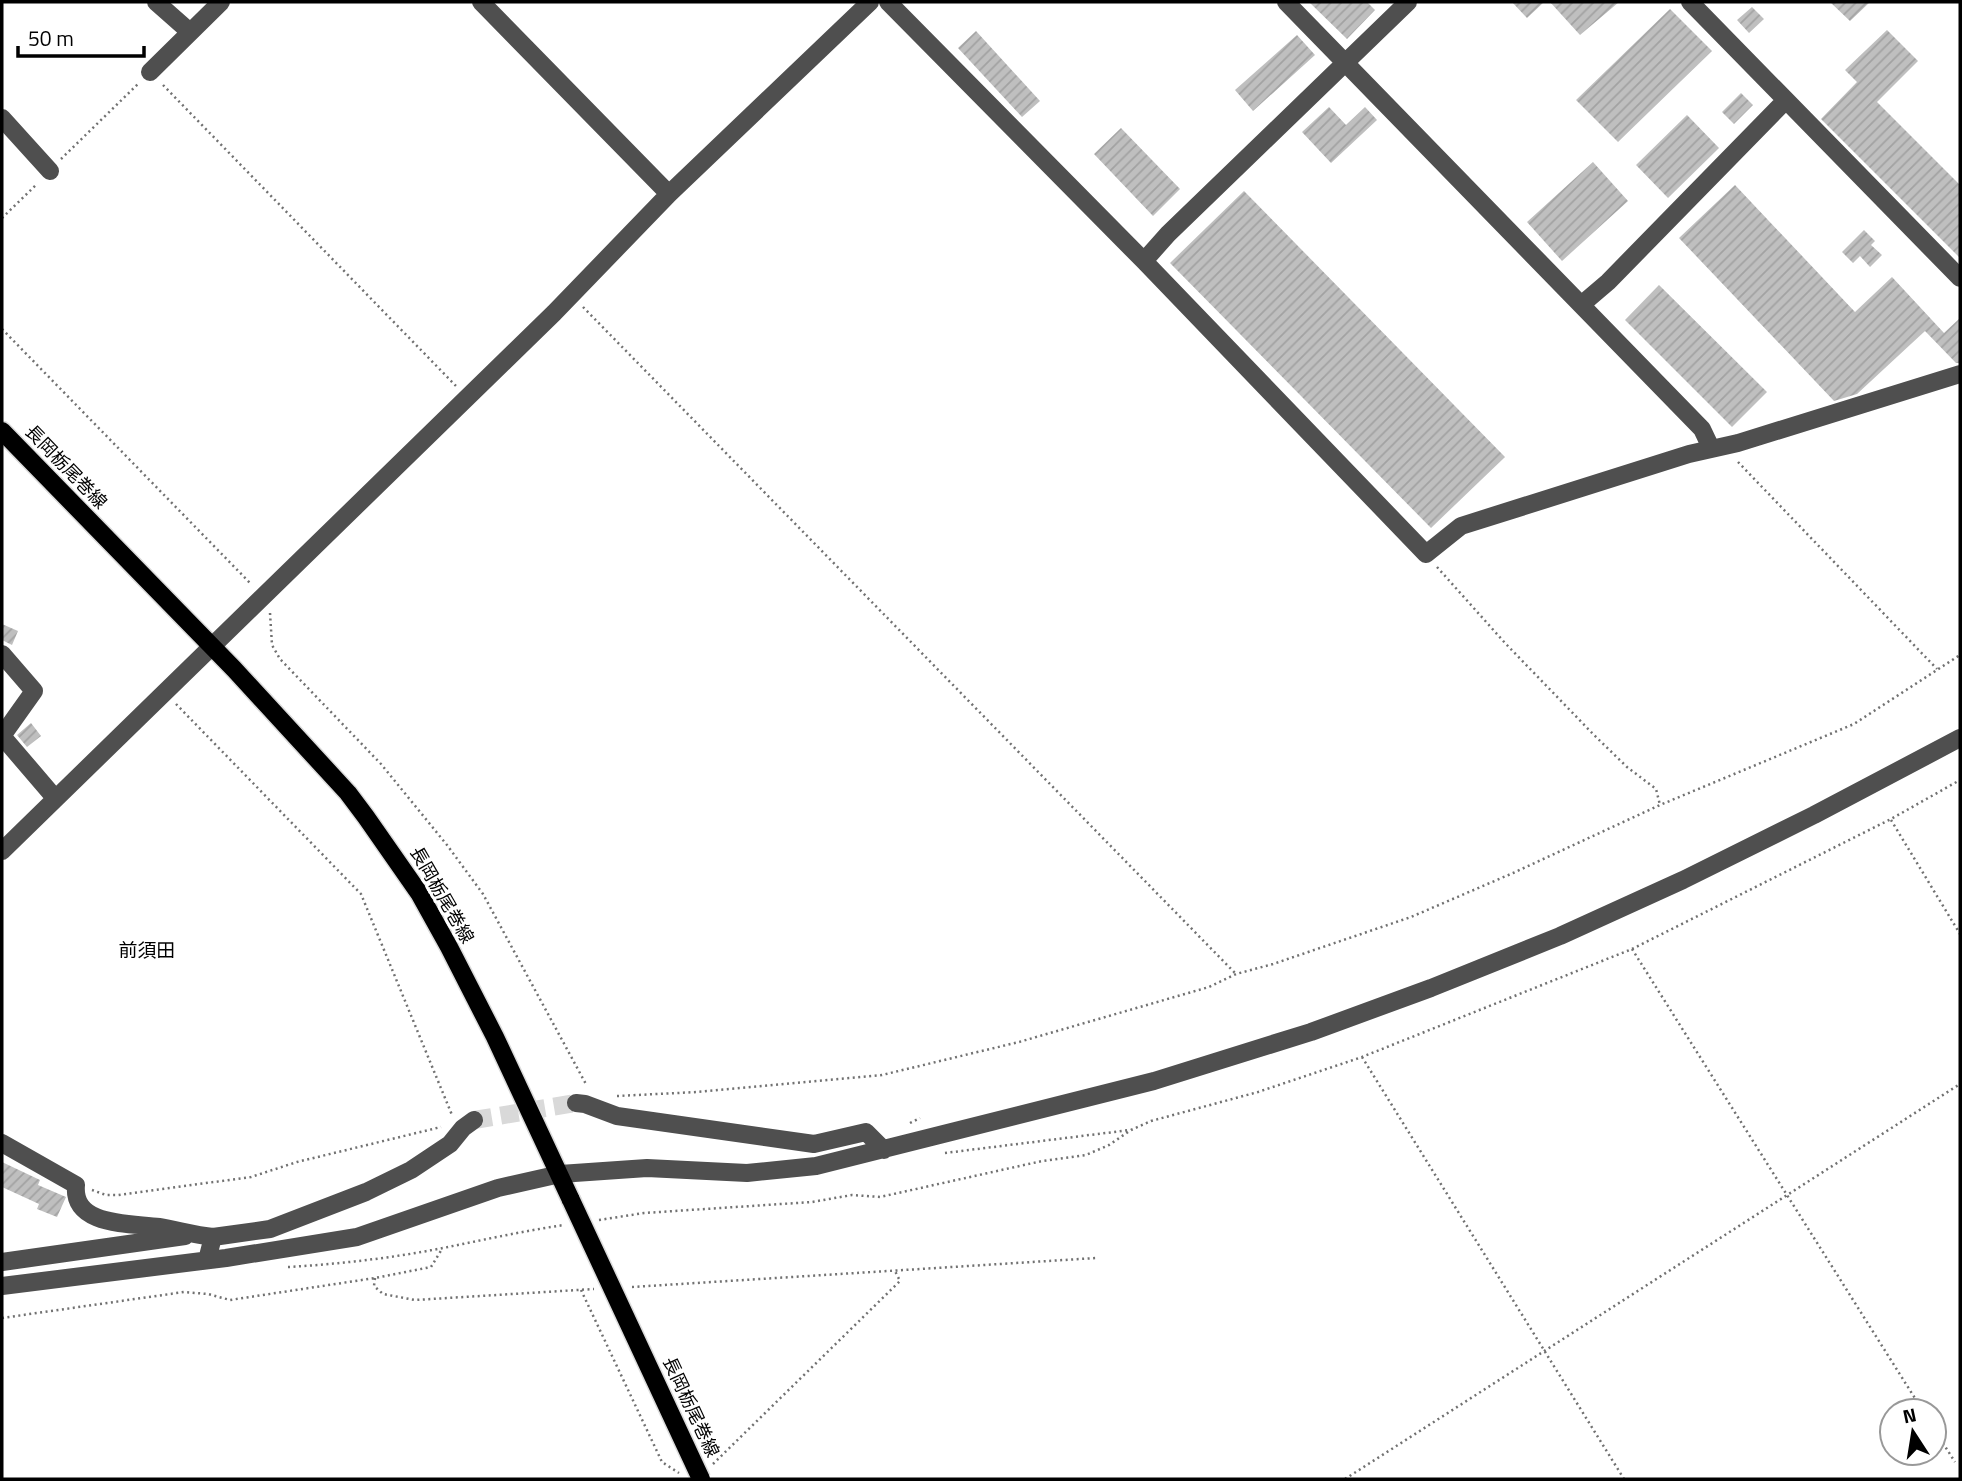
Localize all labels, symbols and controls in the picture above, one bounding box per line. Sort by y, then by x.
scale bar [18,14,144,58]
text: 50 m [28,22,74,54]
street label: 長岡栃尾巻線 [19,418,114,515]
street label: 長岡栃尾巻線 [404,841,481,948]
district label: 前須田 [118,935,176,964]
street label: 長岡栃尾巻線 [656,1352,727,1461]
north arrow [1878,1397,1948,1467]
text: N [1900,1399,1919,1430]

